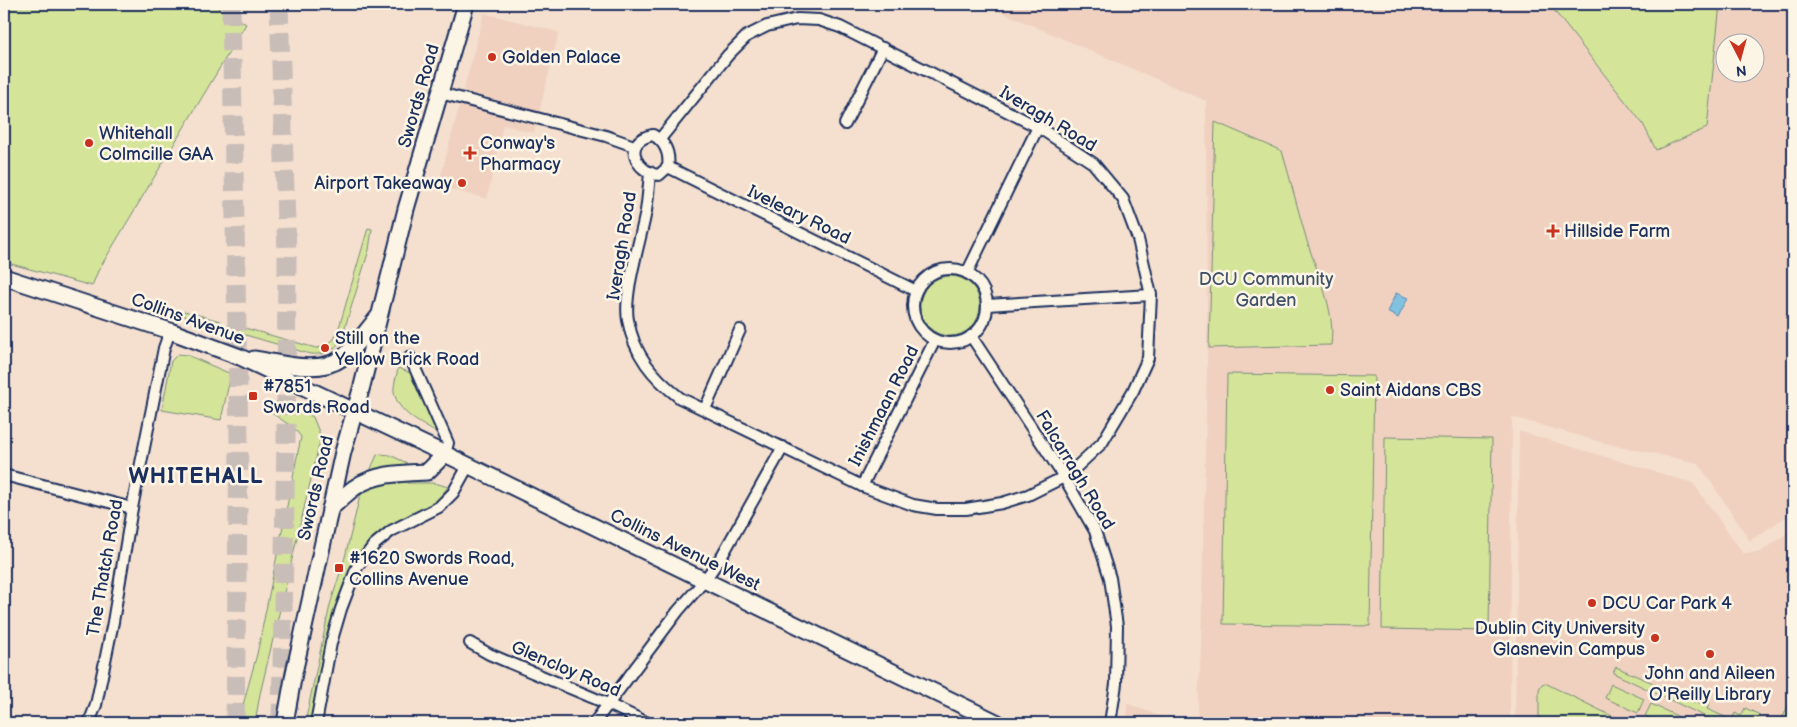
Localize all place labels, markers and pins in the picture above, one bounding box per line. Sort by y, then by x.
place label: Golden Palace [502,47,621,68]
marker: Golden Palace [486,51,498,63]
place label: Whitehall Colmcille GAA [99,123,213,165]
place label: Conway's Pharmacy [480,133,561,175]
marker: Whitehall Colmcille GAA [83,137,95,149]
marker: Conway's Pharmacy [464,147,476,159]
place label: Airport Takeaway [314,173,453,194]
marker: Airport Takeaway [456,177,468,189]
place label: Hillside Farm [1564,221,1670,242]
marker: Hillside Farm [1546,224,1560,238]
place label: Still on the Yellow Brick Road [334,328,479,370]
marker: Still on the Yellow Brick Road [319,342,331,354]
place label: #7851 Swords Road [263,376,370,418]
place label: Saint Aidans CBS [1340,380,1482,401]
marker: Saint Aidans CBS [1324,384,1336,396]
marker: #7851 Swords Road [247,390,259,402]
place label: #1620 Swords Road, Collins Avenue [349,548,514,590]
marker: #1620 Swords Road, Collins Avenue [333,562,345,574]
place label: DCU Car Park 4 [1602,593,1732,614]
marker: DCU Car Park 4 [1586,597,1598,609]
place label: Dublin City University Glasnevin Campus [1475,618,1646,660]
marker: Dublin City University Glasnevin Campus [1649,632,1661,644]
marker: John and Aileen O'Reilly Library [1704,648,1716,660]
place label: John and Aileen O'Reilly Library [1645,663,1775,705]

